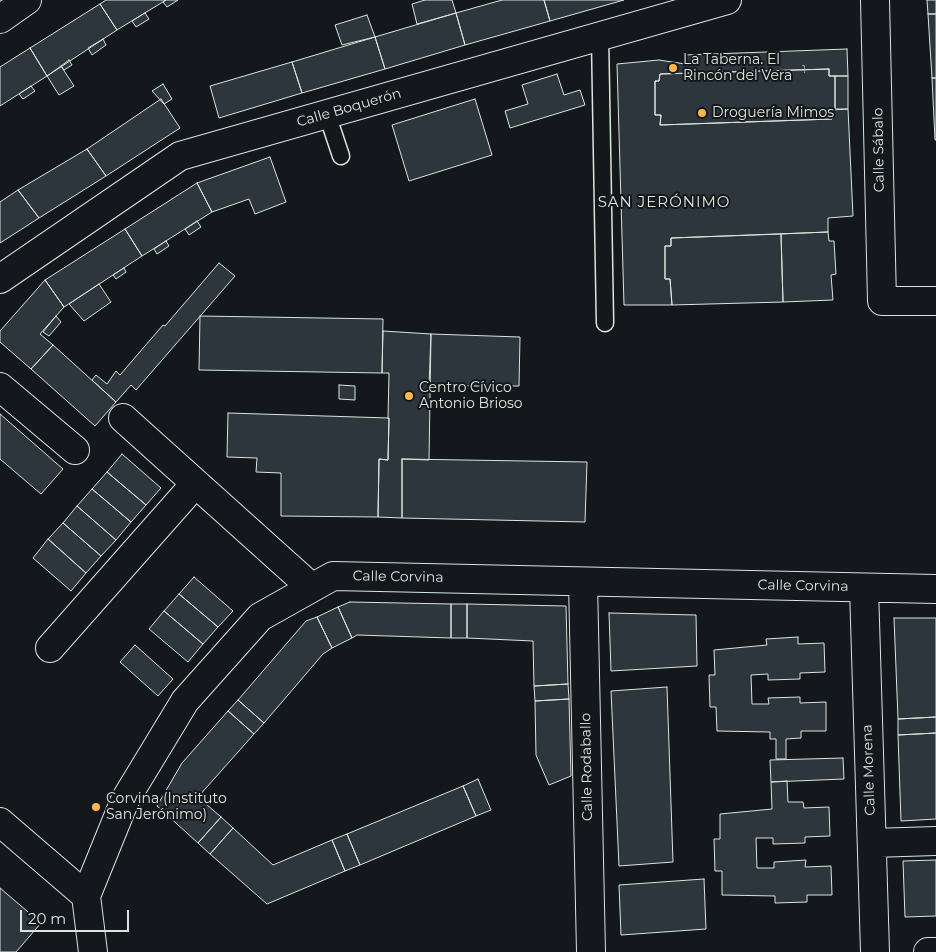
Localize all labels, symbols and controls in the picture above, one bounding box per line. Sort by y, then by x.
place label: La Taberna. El Rincón del Vera [683,52,792,84]
marker: La Taberna. El Rincón del Vera [667,62,679,74]
house number: 1 [802,63,806,77]
street label: Calle Boquerón [295,85,403,131]
place label: Droguería Mimos [712,105,834,121]
marker: Droguería Mimos [696,107,708,119]
street label: Calle Sábalo [870,107,888,193]
district label: SAN JERÓNIMO [596,194,732,212]
place label: Centro Cívico Antonio Brioso [419,380,523,412]
marker: Centro Cívico Antonio Brioso [403,390,415,402]
street label: Calle Corvina [352,568,444,586]
street label: Calle Corvina [757,577,849,595]
street label: Calle Rodaballo [578,713,596,821]
street label: Calle Morena [859,724,879,816]
place label: Corvina (Instituto San Jerónimo) [106,791,227,824]
marker: Corvina (Instituto San Jerónimo) [90,801,102,813]
scale bar [22,900,131,932]
text: 20 m [28,909,66,928]

